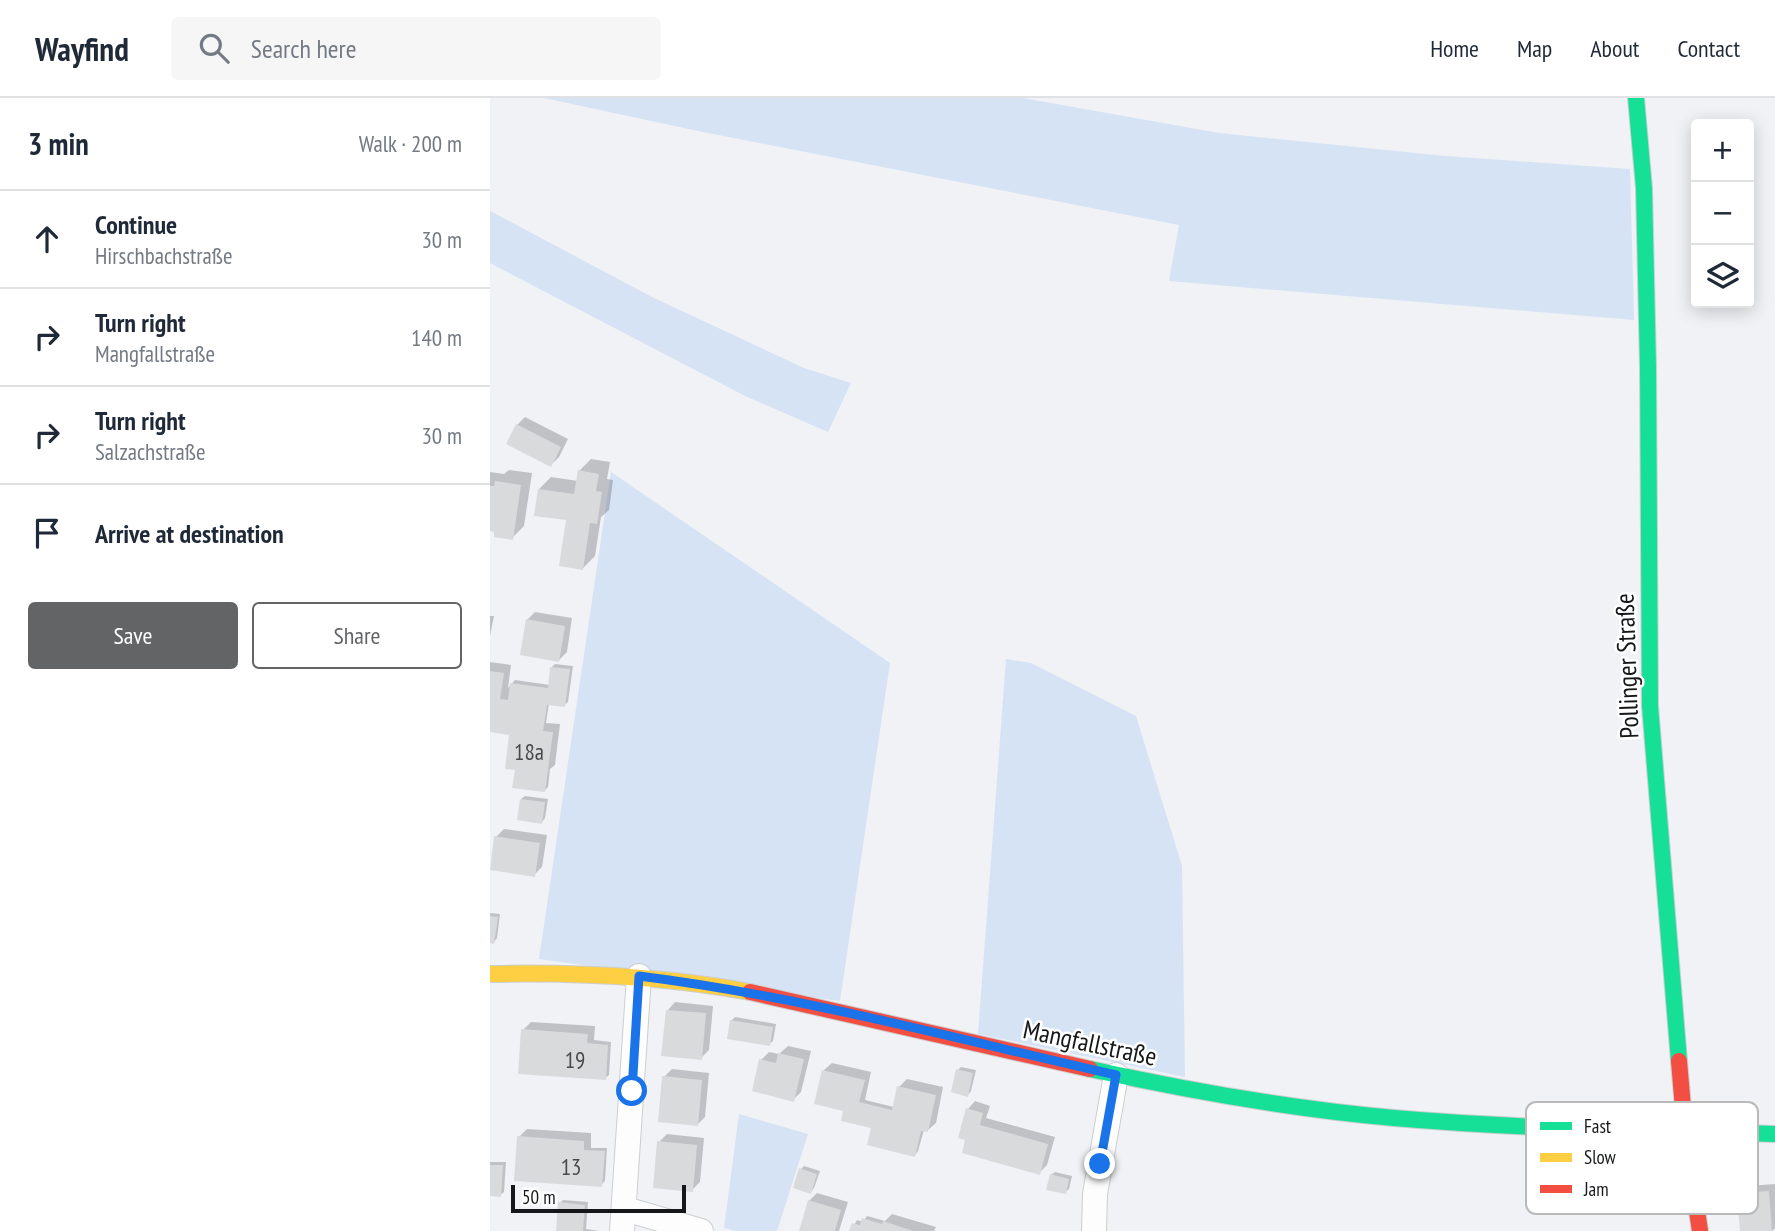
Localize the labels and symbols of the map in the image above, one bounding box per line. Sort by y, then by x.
street label: Pollinger Straße [1607,593,1646,739]
house number: 18a [514,737,544,766]
street label: Mangfallstraße [1020,1012,1160,1073]
house number: 19 [565,1045,585,1074]
route start [616,1075,647,1106]
legend [1526,1102,1758,1214]
text: Fast [1584,1114,1612,1138]
text: Slow [1584,1145,1617,1169]
route end [1084,1148,1115,1179]
house number: 13 [561,1152,581,1181]
text: Jam [1583,1177,1609,1201]
scale bar [511,1182,686,1214]

